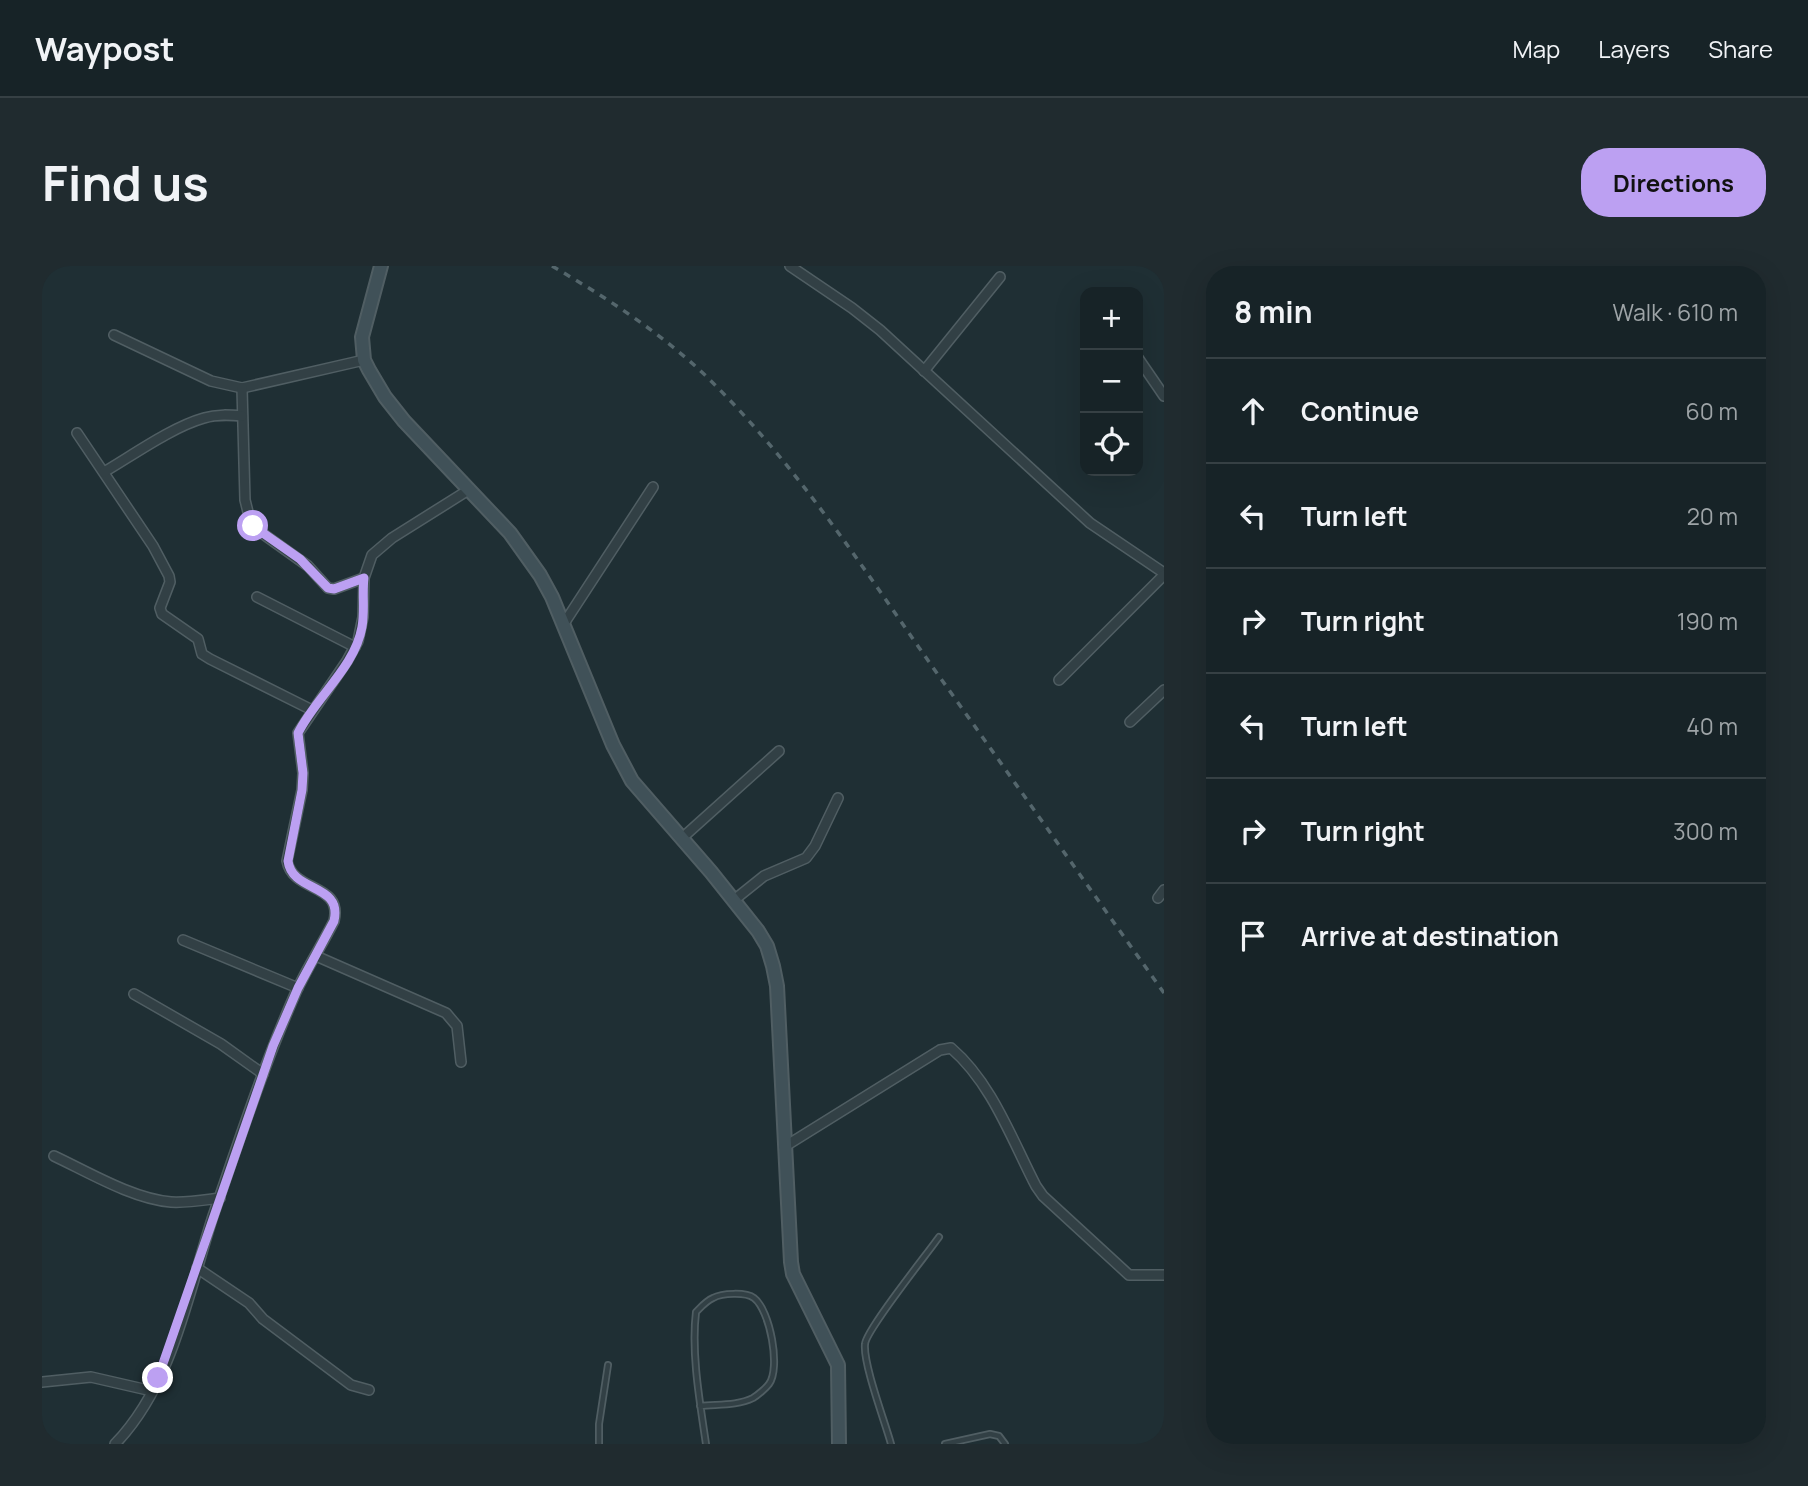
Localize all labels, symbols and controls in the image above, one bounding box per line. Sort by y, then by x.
text: Waypost [35,26,175,71]
text: Map [1513,32,1560,65]
text: Layers [1598,32,1670,65]
text: Share [1708,32,1773,65]
button: Directions [1581,148,1766,217]
text: Find us [42,149,209,216]
map controls [1080,287,1143,476]
button: + [1080,287,1143,350]
text: 8 min [1234,291,1313,332]
text: Walk · 610 m [1613,296,1738,328]
button: − [1080,350,1143,413]
icon: ahead [1234,392,1272,430]
text: Continue [1301,393,1419,429]
text: 60 m [1686,395,1738,427]
button: locate [1080,413,1143,476]
icon: left [1234,497,1272,535]
text: Turn left [1301,498,1408,534]
text: 20 m [1687,500,1738,532]
route start [237,510,268,541]
icon: right [1234,602,1272,640]
text: Turn right [1301,603,1425,639]
text: 190 m [1677,605,1738,637]
icon: left [1234,707,1272,745]
text: Turn left [1301,708,1408,744]
text: 40 m [1686,710,1738,742]
icon: right [1234,812,1272,850]
text: Turn right [1301,813,1425,849]
text: 300 m [1673,815,1738,847]
icon: arrive [1234,917,1272,955]
text: Arrive at destination [1301,918,1559,954]
route end [142,1362,173,1393]

